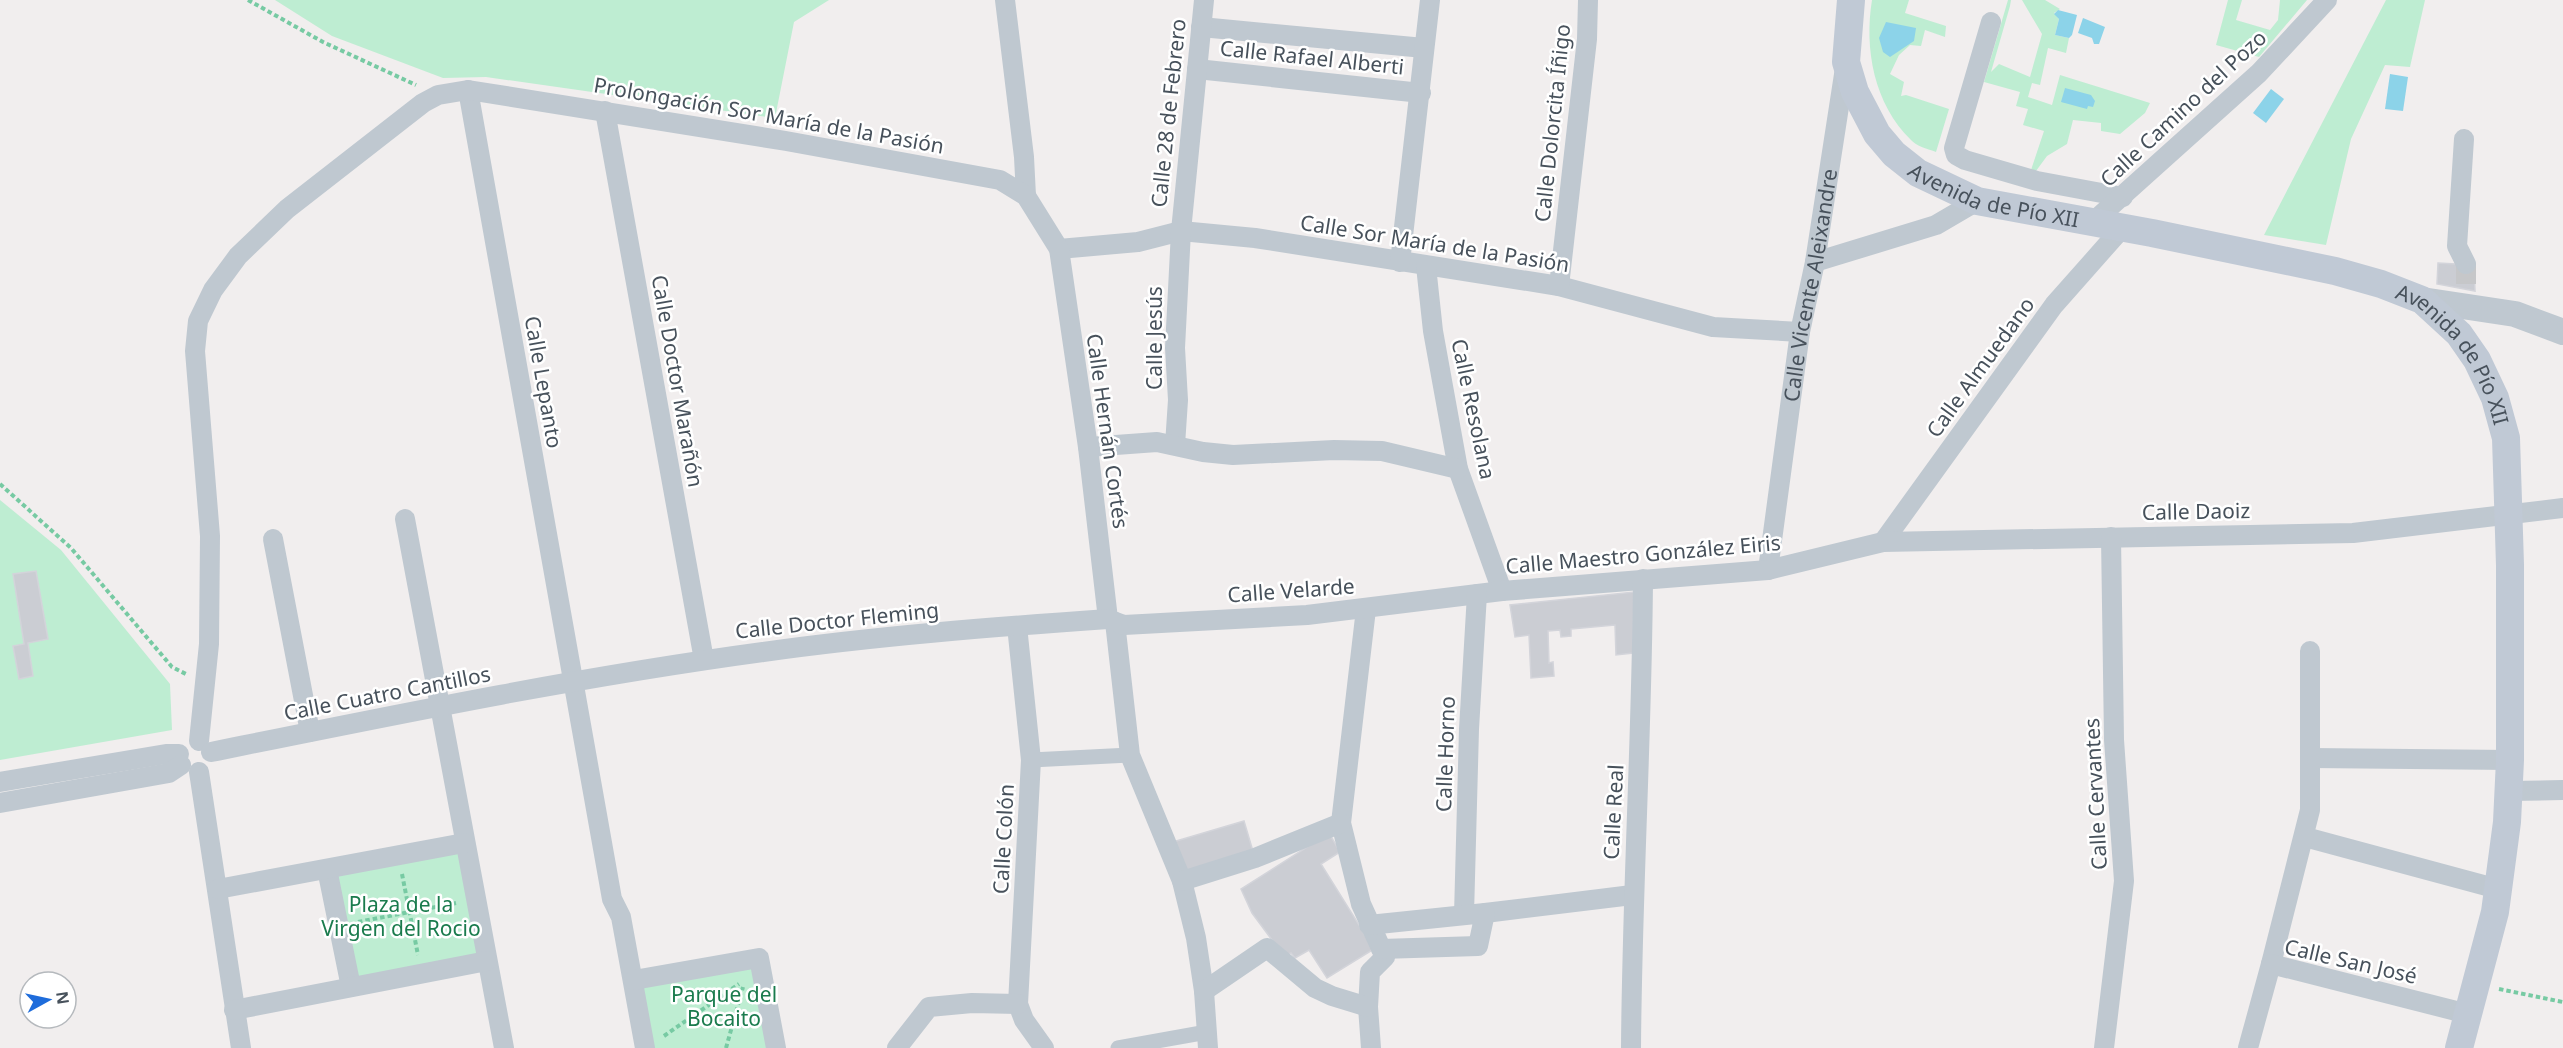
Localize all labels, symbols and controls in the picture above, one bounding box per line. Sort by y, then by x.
street label: Calle 28 de Febrero [1144,17,1192,209]
street label: Calle Dolorcita Íñigo [1528,23,1576,223]
street label: Calle Camino del Pozo [2094,23,2272,193]
street label: Calle Rafael Alberti [1219,33,1405,81]
street label: Prolongación Sor María de la Pasión [592,70,946,160]
street label: Avenida de Pío XII [1903,157,2082,233]
street label: Calle Vicente Aleixandre [1777,167,1843,403]
street label: Calle Sor María de la Pasión [1298,208,1572,278]
street label: Calle Doctor Marañón [646,273,710,489]
street label: Avenida de Pío XII [2392,277,2516,428]
street label: Calle Jesús [1140,286,1168,390]
street label: Calle Almuedano [1920,291,2040,443]
street label: Calle Lepanto [519,314,569,450]
street label: Calle Hernán Cortés [1080,332,1136,530]
street label: Calle Resolana [1445,336,1503,482]
street label: Calle Daoiz [2142,496,2251,526]
street label: Calle Maestro González Eiris [1504,528,1782,580]
street label: Calle Velarde [1226,572,1356,608]
street label: Calle Doctor Fleming [734,595,940,645]
street label: Calle Cuatro Cantillos [281,659,493,727]
street label: Calle Horno [1429,696,1461,812]
street label: Calle Cervantes [2077,717,2113,871]
street label: Calle Real [1597,764,1629,860]
street label: Calle Colón [986,783,1020,895]
park label: Plaza de la Virgen del Rocio [321,890,481,942]
street label: Calle San José [2282,932,2420,990]
north arrow [18,970,78,1030]
park label: Parque del Bocaito [671,980,777,1032]
text: N [51,990,75,1006]

